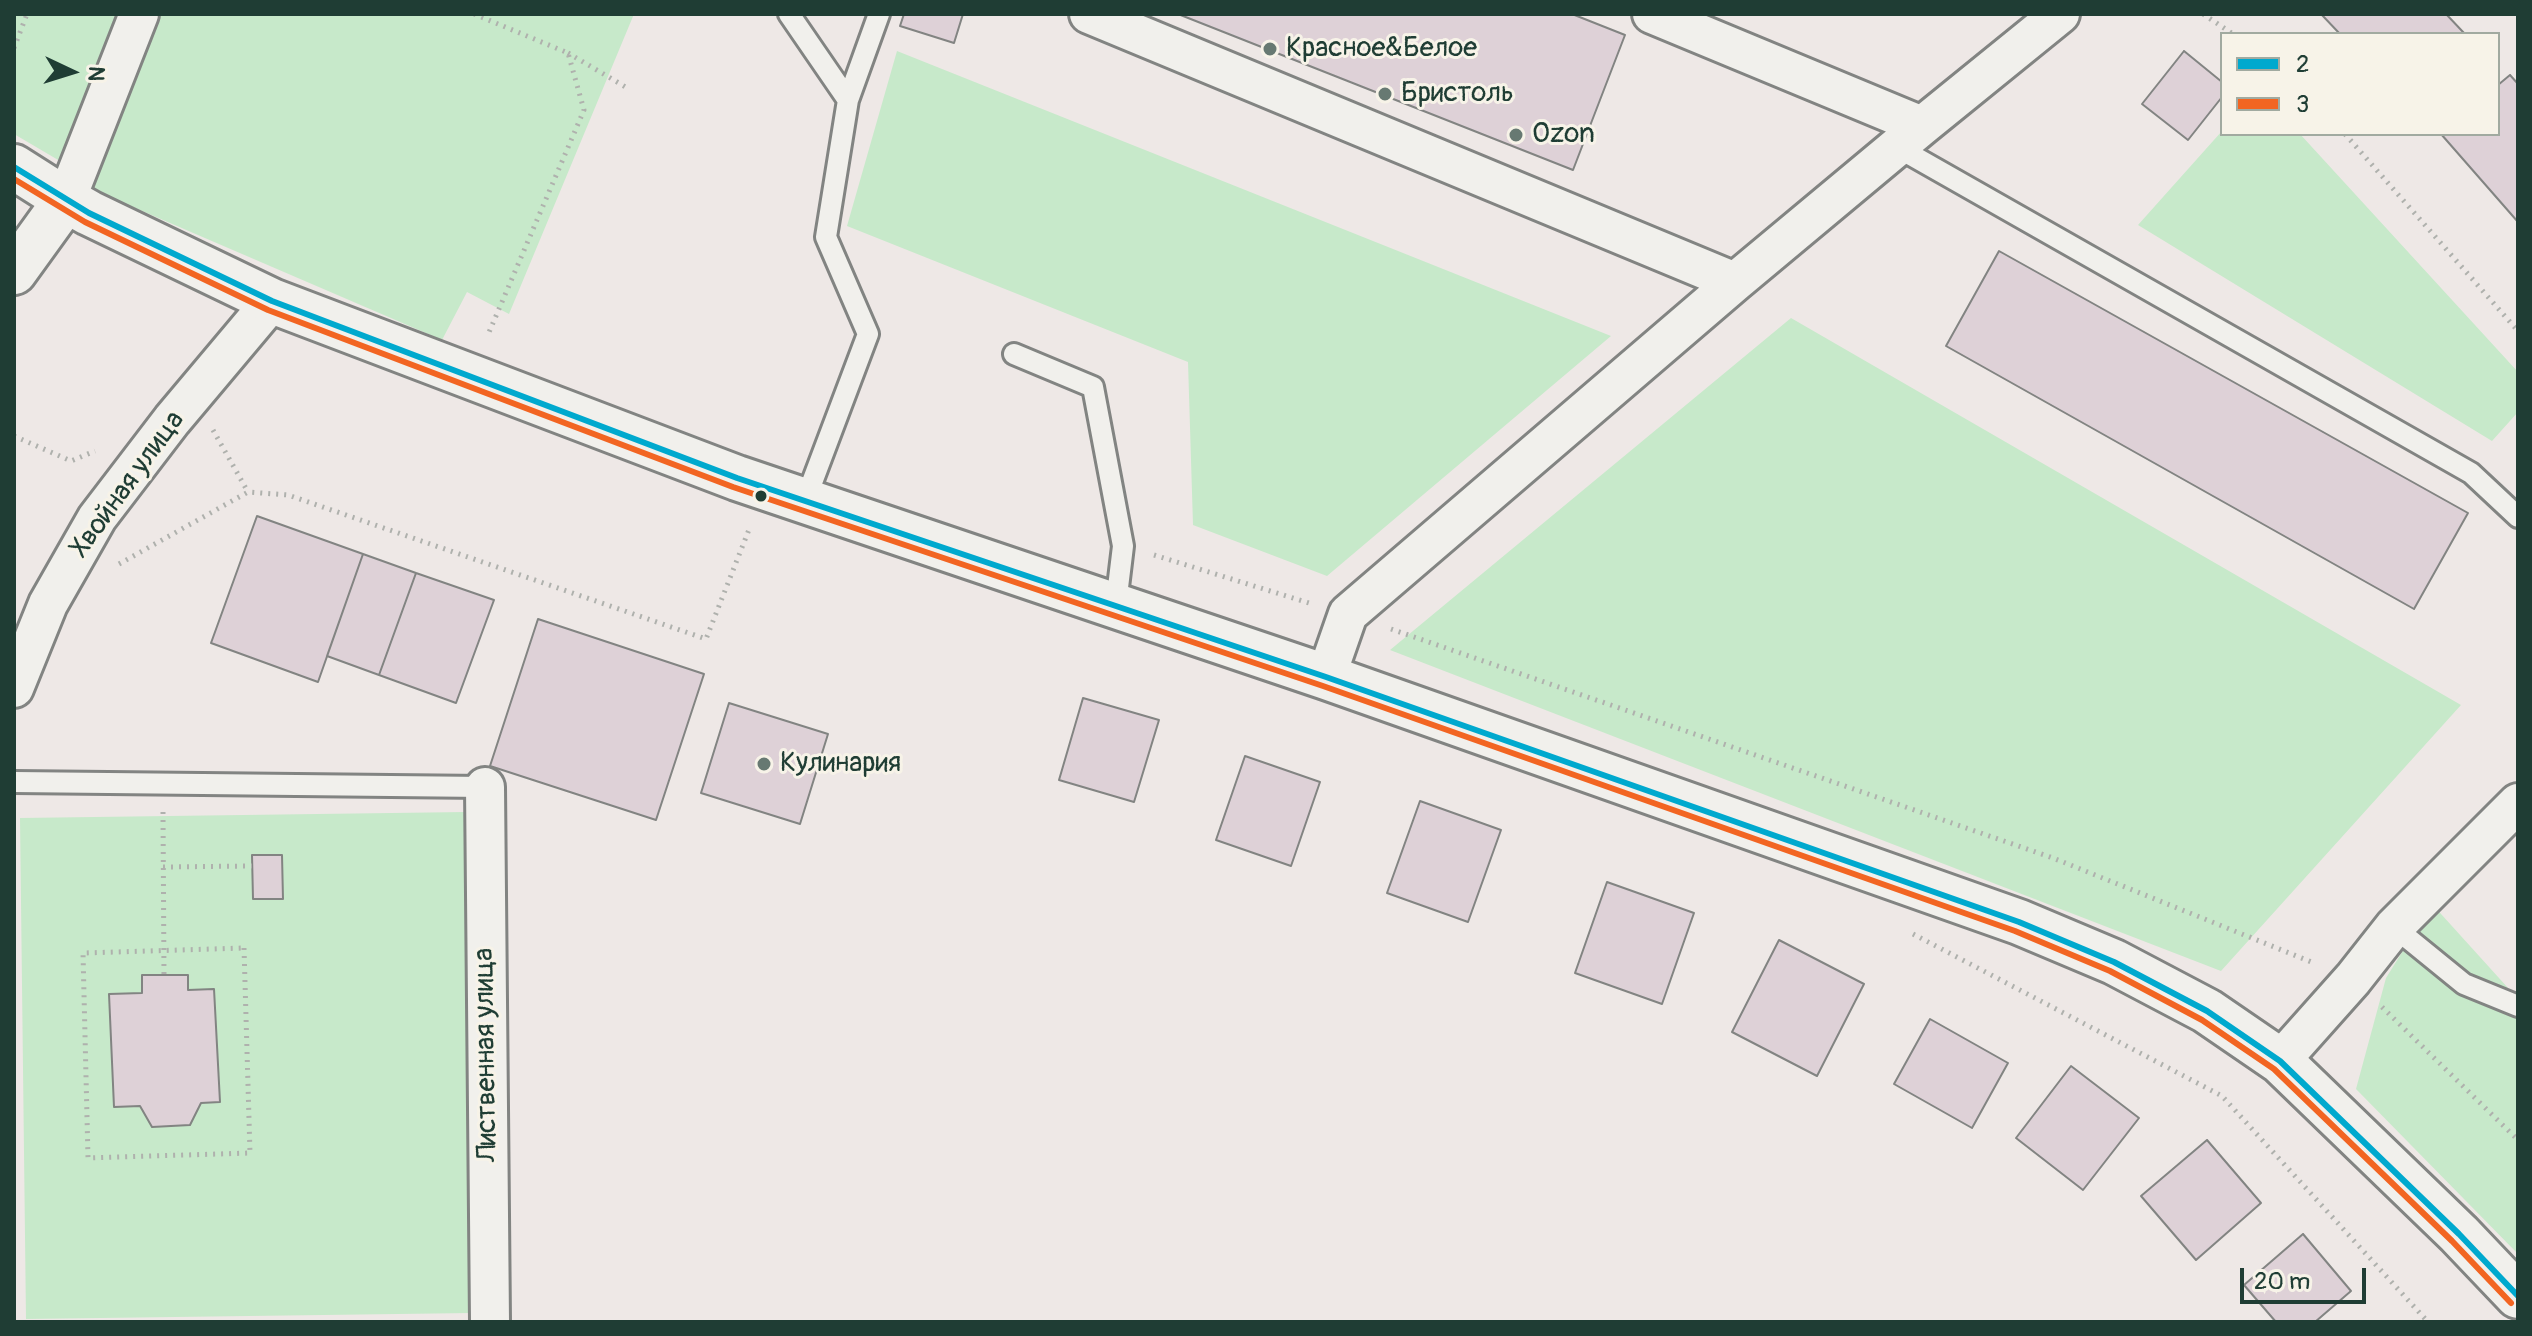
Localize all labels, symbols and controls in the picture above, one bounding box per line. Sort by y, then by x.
north arrow [32,32,112,112]
place label: Красное&Белое [1286,32,1477,66]
legend [2220,32,2500,136]
marker: Красное&Белое [1261,40,1279,58]
text: 2 [2296,50,2309,79]
text: N [81,65,110,82]
place label: Бристоль [1401,77,1514,111]
marker: Бристоль [1376,85,1394,103]
text: 3 [2296,90,2309,119]
place label: Ozon [1532,118,1595,152]
marker: Ozon [1507,126,1525,144]
street label: Хвойная улица [63,405,193,565]
unlabelled marker [753,488,769,504]
place label: Кулинария [780,747,901,781]
marker: Кулинария [755,755,773,773]
street label: Лиственная улица [468,947,506,1163]
scale bar [2244,1252,2370,1302]
text: 20 m [2254,1267,2310,1296]

